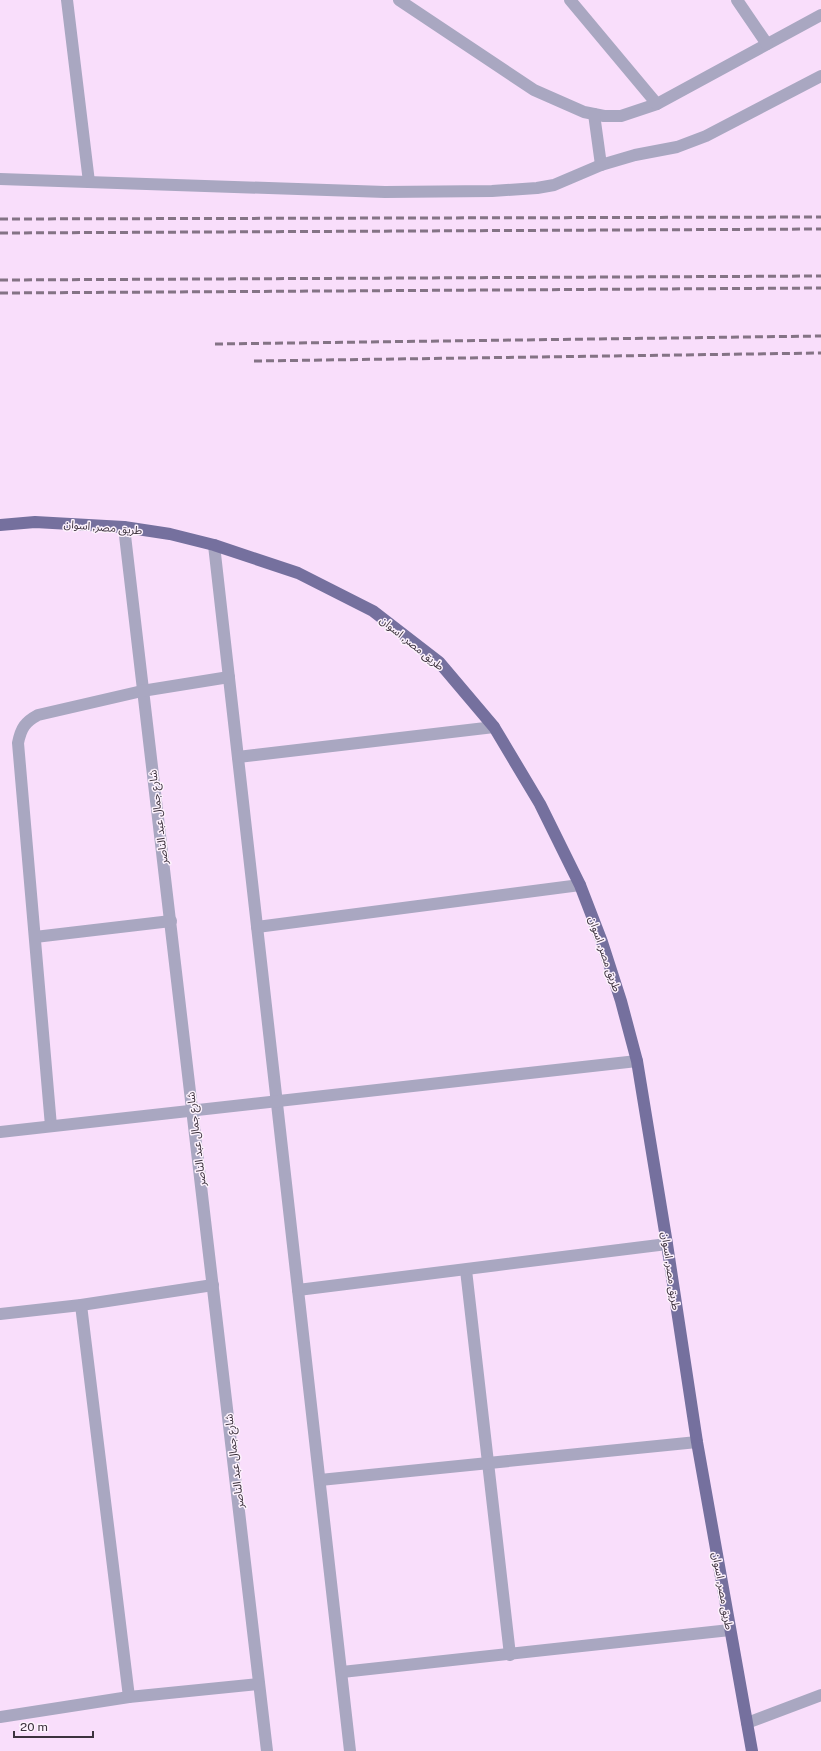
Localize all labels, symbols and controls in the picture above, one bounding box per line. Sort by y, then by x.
street label: طريق مصر, اسوان [63,518,143,537]
street label: طريق مصر, اسوان [377,614,446,673]
street label: شارع جمال عبد الناصر [146,768,172,866]
street label: طريق مصر, اسوان [586,915,623,994]
street label: شارع جمال عبد الناصر [184,1090,210,1188]
street label: طريق مصر, اسوان [659,1231,682,1311]
street label: شارع جمال عبد الناصر [222,1412,248,1510]
street label: طريق مصر, اسوان [709,1551,736,1631]
scale bar [14,1713,93,1739]
text: 20 m [20,1720,48,1734]

